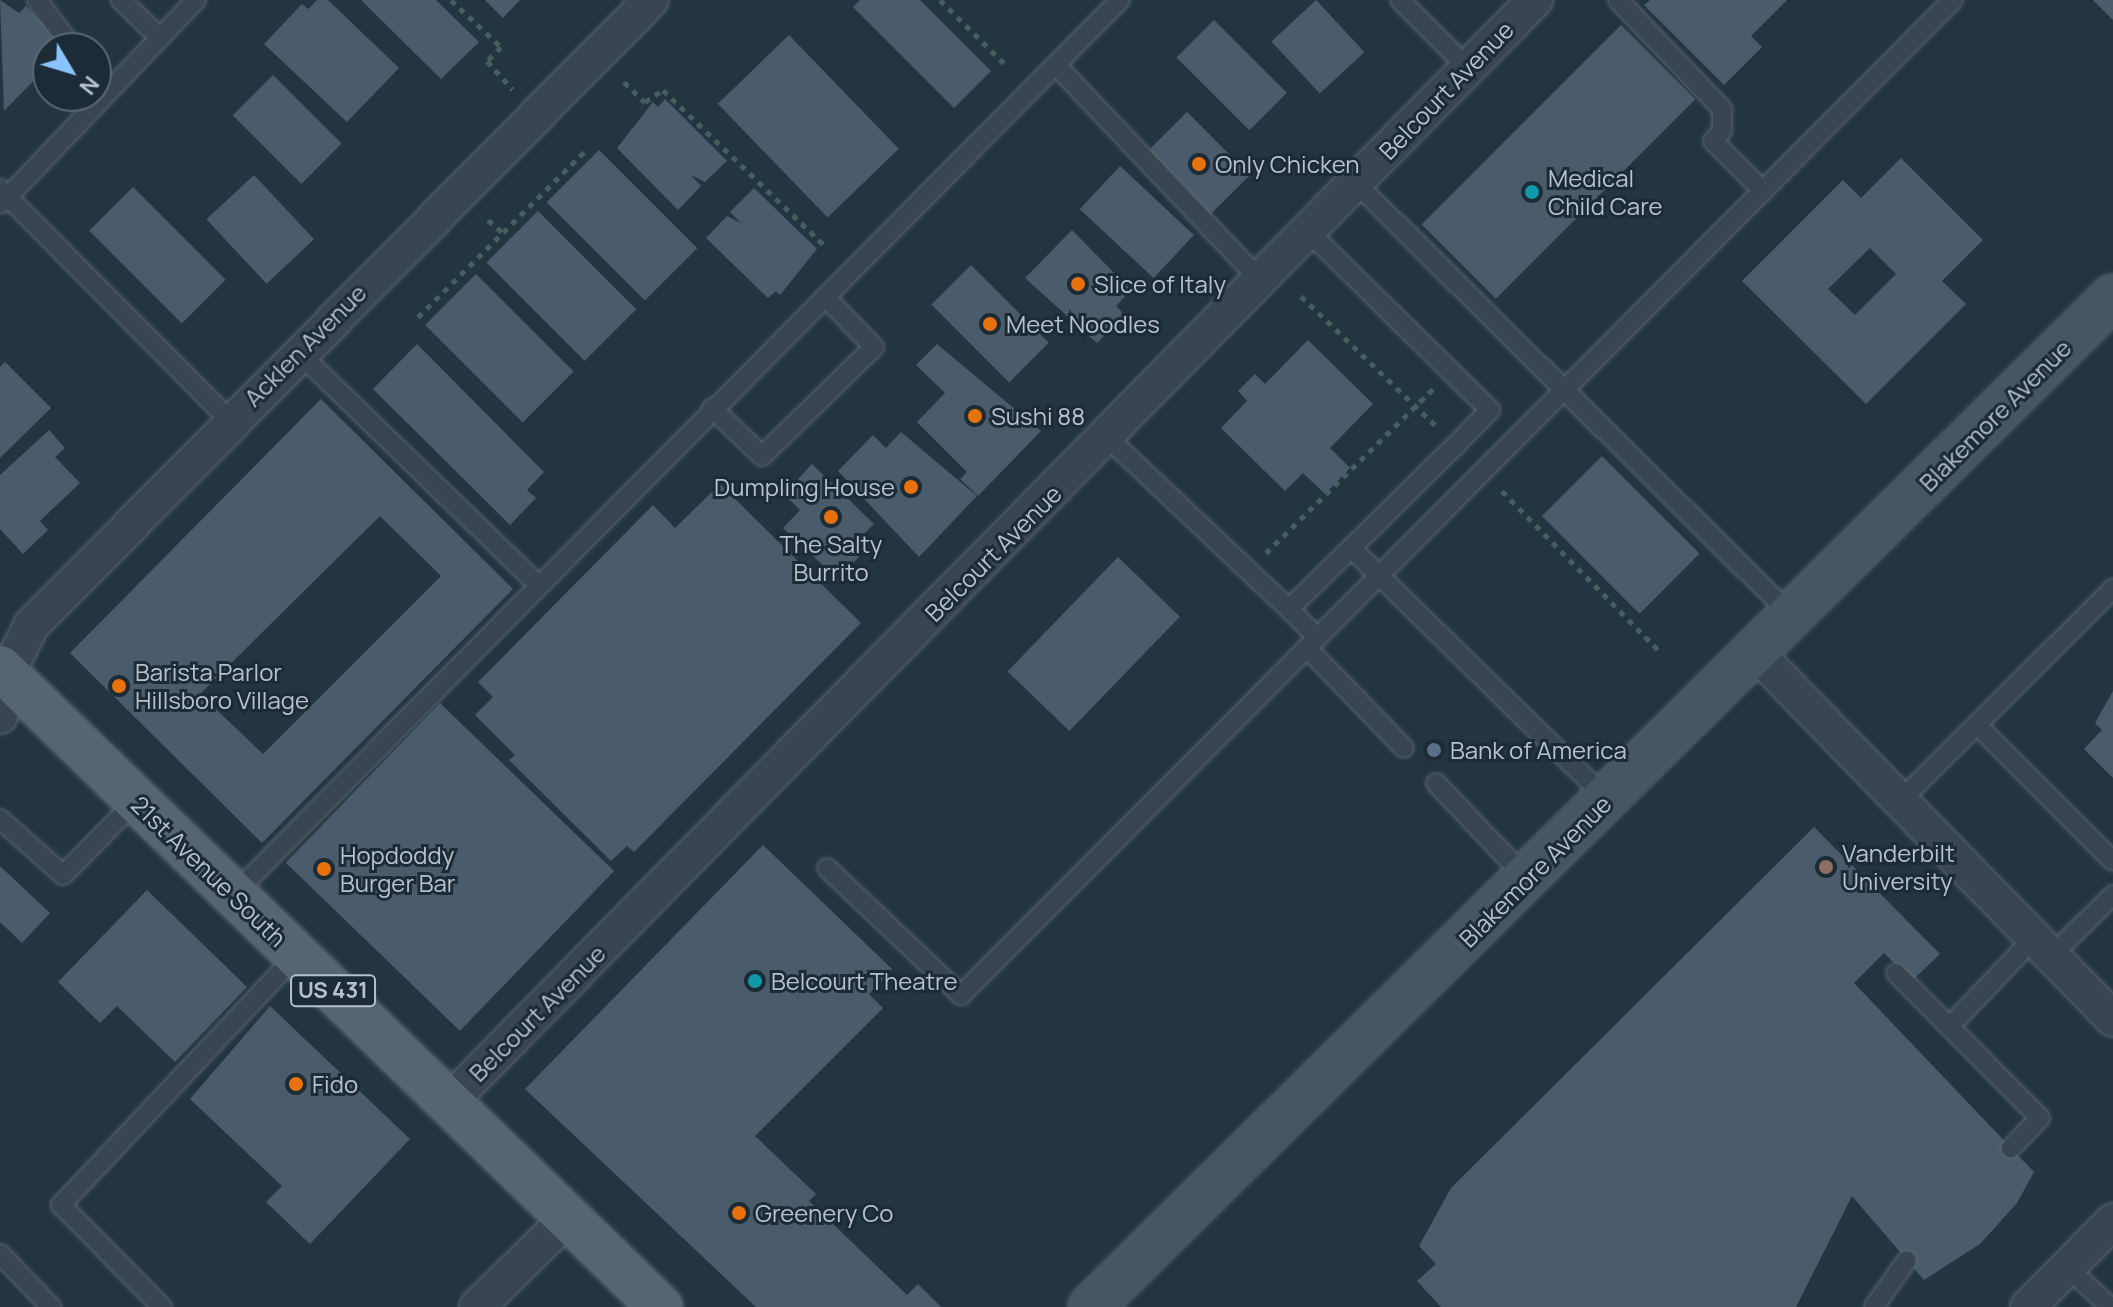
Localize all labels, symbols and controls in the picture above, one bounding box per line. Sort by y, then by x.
street label: Belcourt Avenue [1373,15,1519,165]
north arrow [32,32,112,112]
text: N [73,70,106,101]
place label: Only Chicken [1215,150,1360,178]
marker: Only Chicken [1190,155,1208,173]
place label: Medical Child Care [1548,164,1663,220]
marker: Medical Child Care [1523,183,1541,201]
place label: Slice of Italy [1094,270,1226,298]
marker: Slice of Italy [1069,275,1087,293]
street label: Acklen Avenue [238,278,372,412]
place label: Meet Noodles [1006,310,1160,338]
marker: Meet Noodles [981,315,999,333]
street label: Blakemore Avenue [1913,333,2077,497]
place label: Sushi 88 [991,402,1085,430]
marker: Sushi 88 [966,407,984,425]
place label: Dumpling House [714,473,895,501]
marker: Dumpling House [902,478,920,496]
street label: Belcourt Avenue [919,479,1067,627]
marker: The Salty Burrito [822,508,840,526]
place label: The Salty Burrito [779,530,883,586]
place label: Barista Parlor Hillsboro Village [135,658,309,714]
marker: Barista Parlor Hillsboro Village [110,677,128,695]
place label: Bank of America [1450,736,1627,764]
marker: Bank of America [1425,741,1443,759]
street label: Blakemore Avenue [1453,789,1617,953]
street label: 21st Avenue South [126,790,292,952]
place label: Vanderbilt University [1842,839,1955,895]
place label: Hopdoddy Burger Bar [340,841,456,897]
marker: Vanderbilt University [1817,858,1835,876]
marker: Hopdoddy Burger Bar [315,860,333,878]
street label: Belcourt Avenue [463,939,611,1087]
place label: Belcourt Theatre [771,967,958,995]
marker: Belcourt Theatre [746,972,764,990]
road number: US 431 [289,973,377,1009]
place label: Fido [312,1070,358,1098]
marker: Fido [287,1075,305,1093]
place label: Greenery Co [755,1199,894,1227]
marker: Greenery Co [730,1204,748,1222]

